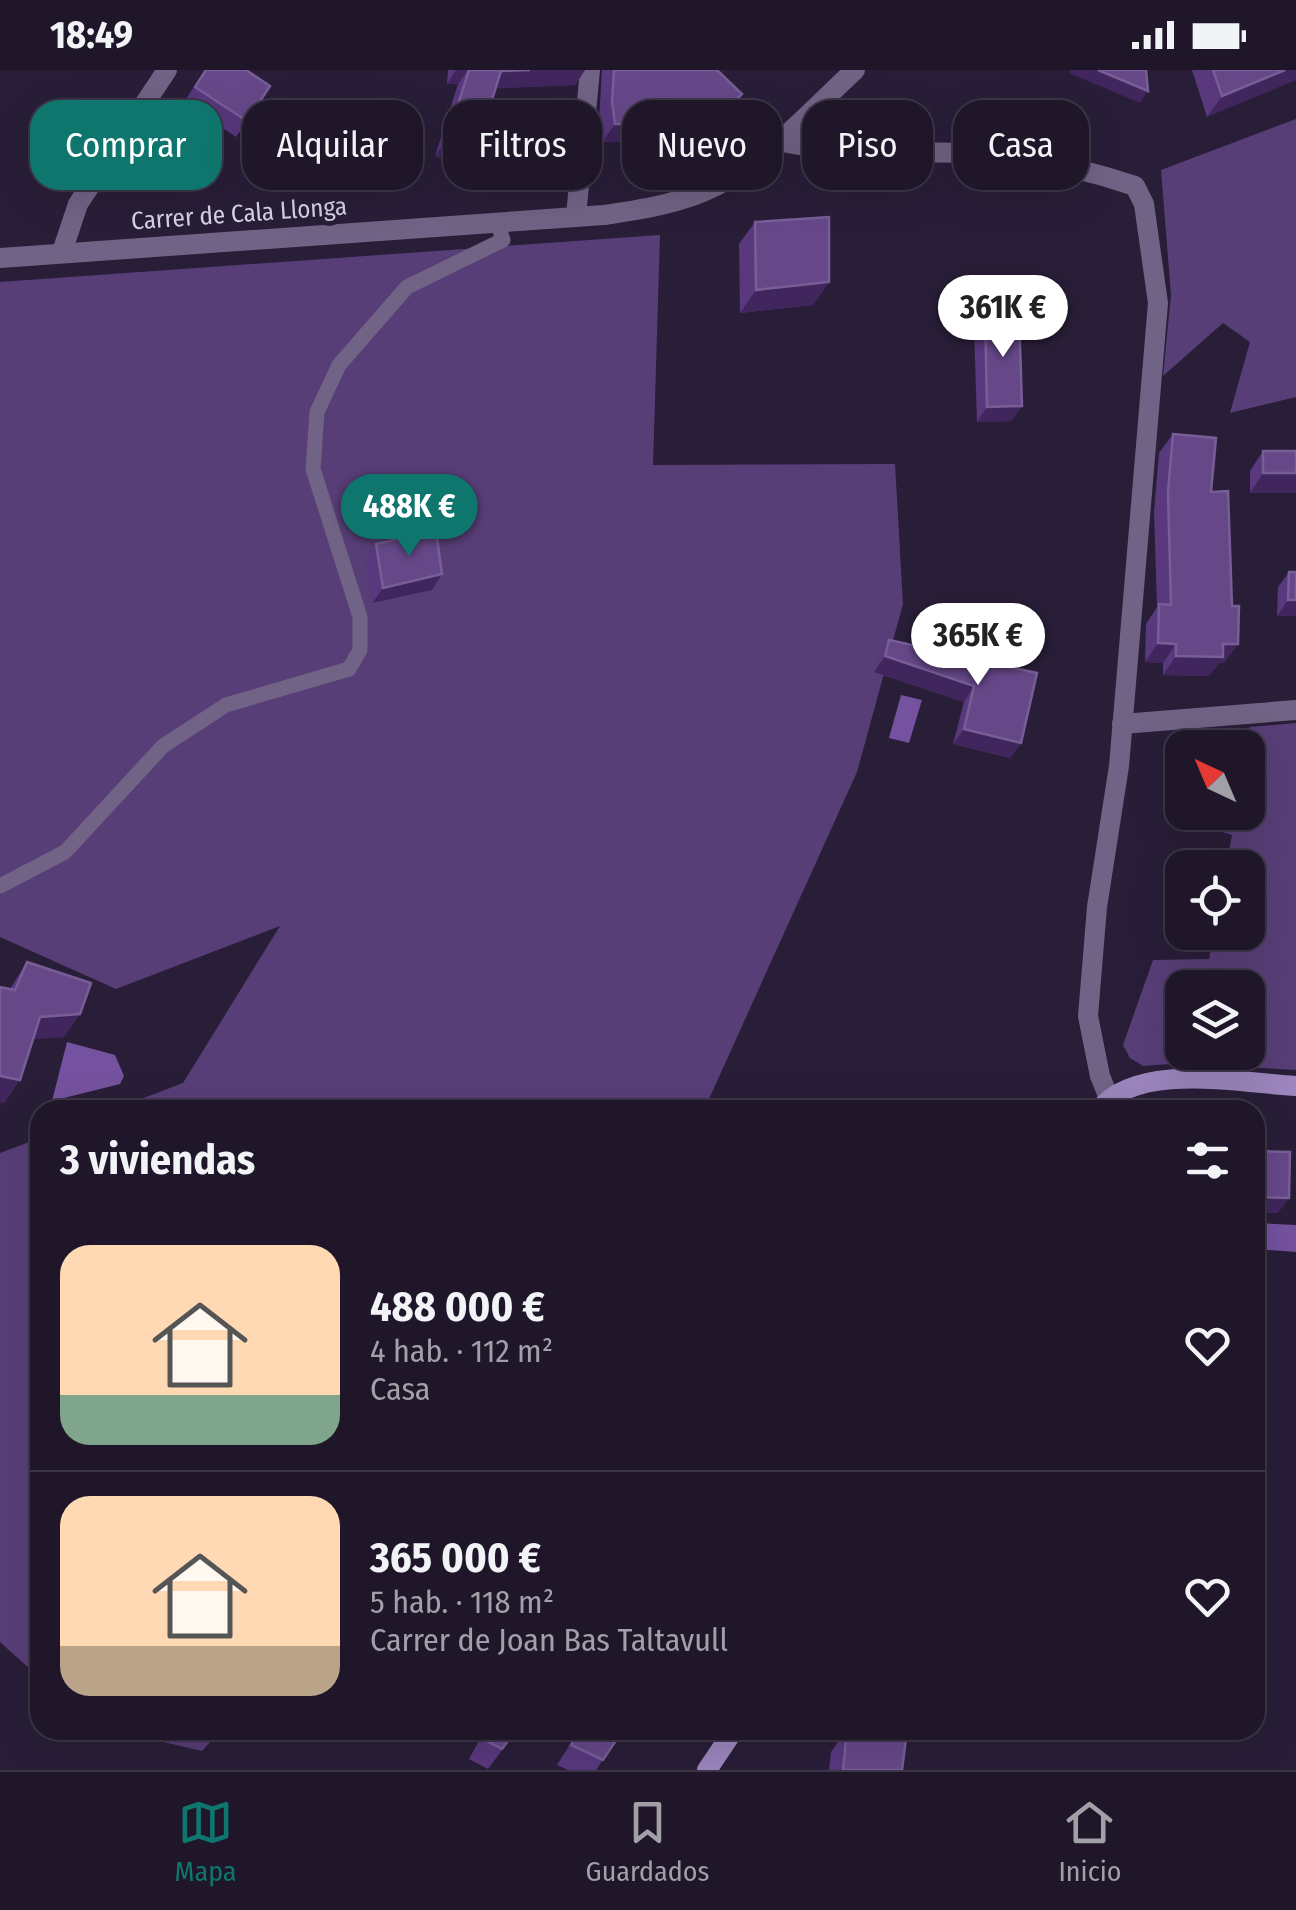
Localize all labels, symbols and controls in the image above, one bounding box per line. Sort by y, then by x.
text: 18:49 [50,12,133,58]
chip: Comprar [30,100,222,190]
chip: Alquilar [242,100,423,190]
chip: Filtros [443,100,602,190]
chip: Nuevo [622,100,782,190]
chip: Piso [802,100,933,190]
chip: Casa [953,100,1089,190]
street label: Carrer de Cala Llonga [130,191,348,237]
pin: 361K € [922,275,1084,360]
text: 361K € [960,288,1046,326]
pin: 488K € [328,474,490,559]
text: 488K € [363,487,455,525]
pin: 365K € [897,603,1059,688]
text: 365K € [933,616,1023,654]
north arrow [1165,730,1265,830]
map controls [1165,730,1265,1070]
button: locate [1165,850,1265,950]
button: layers [1165,970,1265,1070]
icon: filters [1180,1133,1235,1188]
text: 3 viviendas [60,1135,255,1185]
text: 488 000 € [370,1282,545,1332]
icon: home [140,1285,260,1405]
icon: heart [1180,1318,1235,1373]
text: 4 hab. · 112 m² [370,1332,553,1370]
text: Casa [370,1370,431,1408]
text: 365 000 € [370,1533,541,1583]
icon: home [140,1536,260,1656]
icon: heart [1180,1569,1235,1624]
text: 5 hab. · 118 m² [370,1583,554,1621]
text: Carrer de Joan Bas Taltavull [370,1621,728,1659]
tab: Mapa [175,1795,237,1888]
tab: Guardados [586,1795,709,1888]
tab: Inicio [1059,1795,1121,1888]

